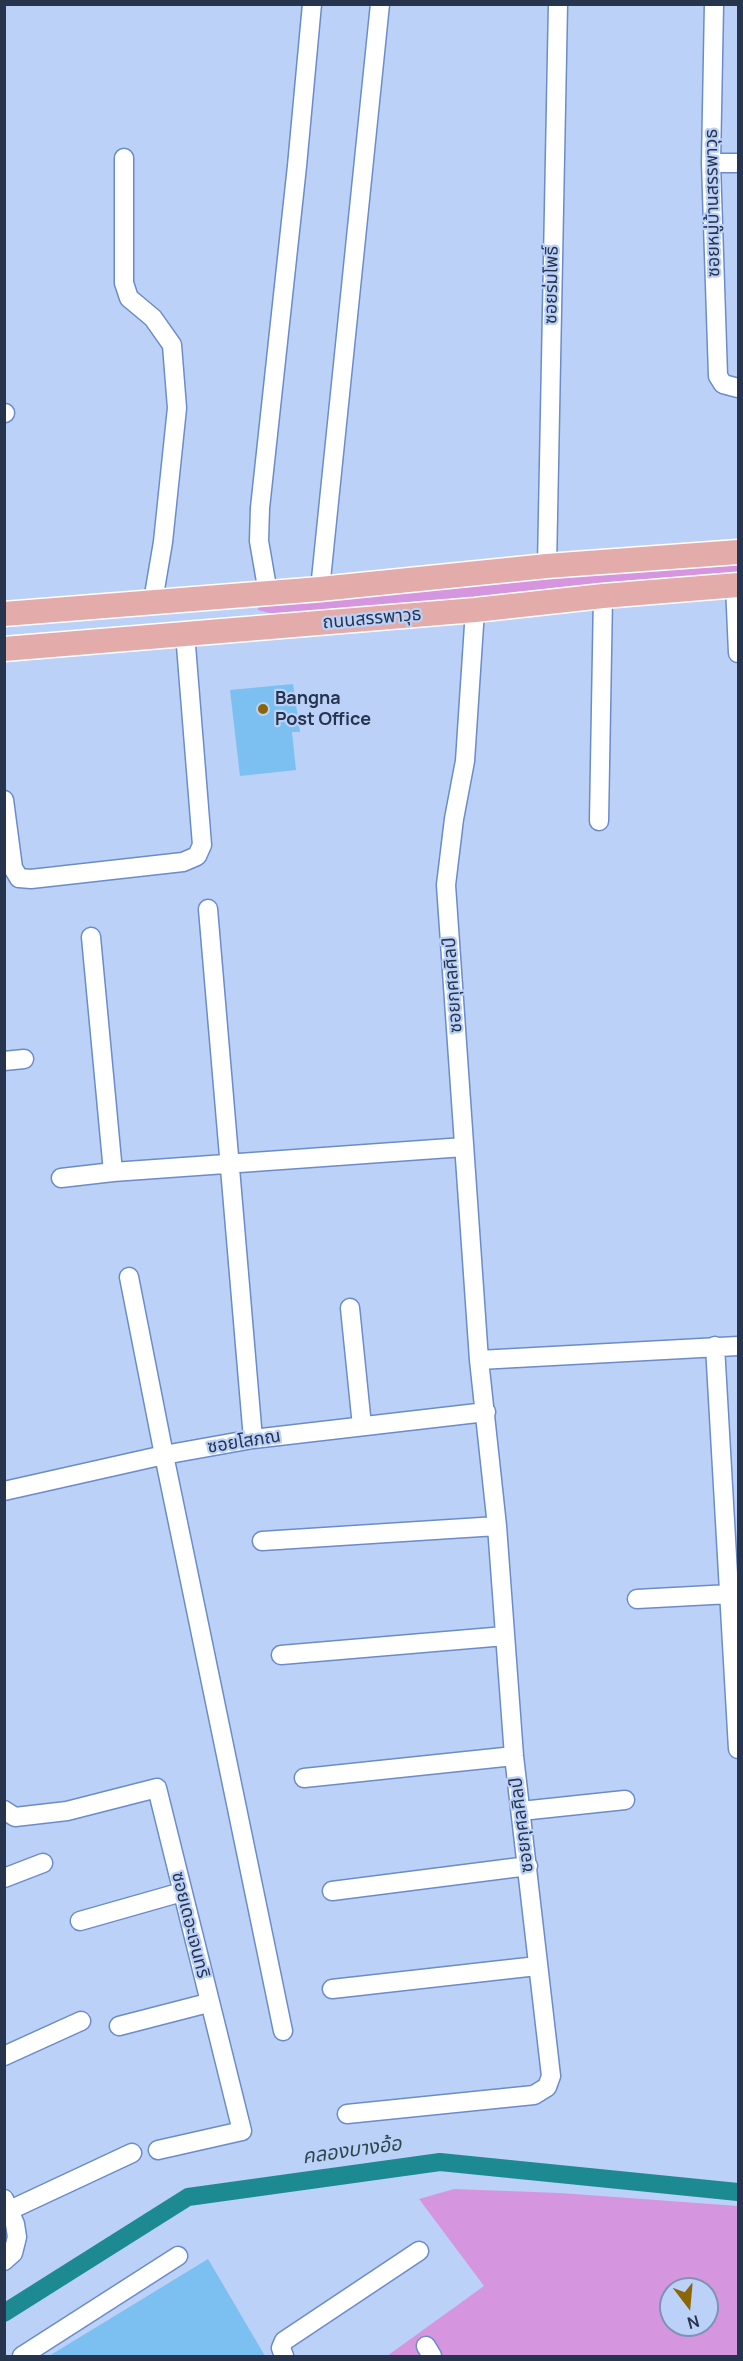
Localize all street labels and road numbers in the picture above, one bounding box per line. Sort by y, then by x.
street label: ซอยหมู่บ้านสรรพาวุธ [701,129,725,277]
street label: ซอยร่มโพธิ์ [541,246,563,324]
street label: ถนนสรรพาวุธ [322,604,422,634]
street label: ซอยกุศลศิลป์ [439,936,467,1034]
street label: ซอยโสภณ [206,1426,282,1458]
street label: ซอยกุศลศิลป์ [505,1776,539,1874]
street label: ซอยเดอะเจนทริ [166,1870,214,1980]

